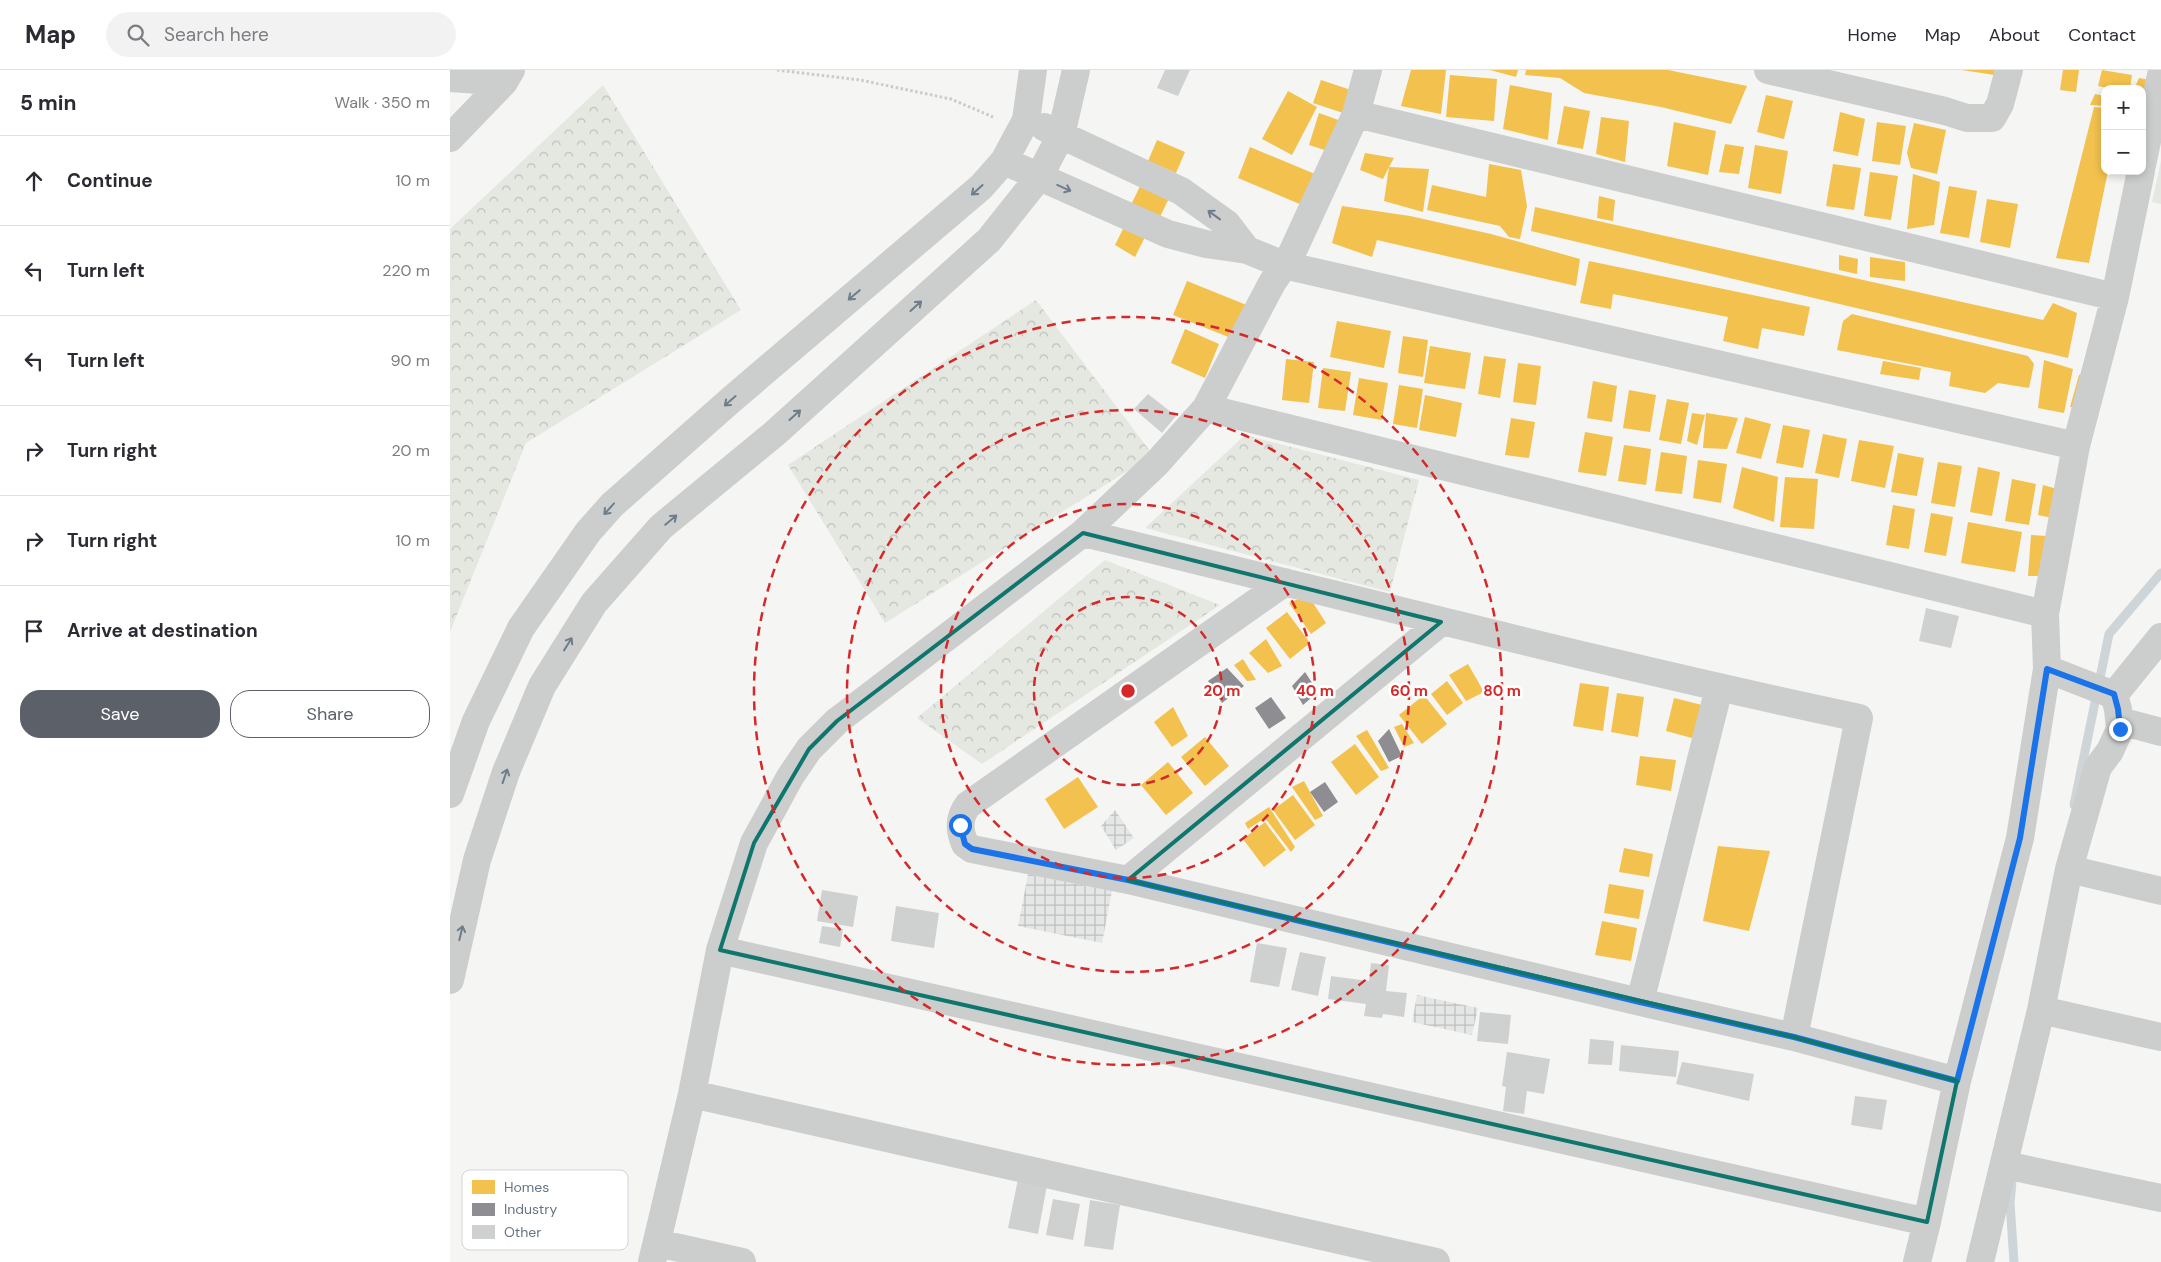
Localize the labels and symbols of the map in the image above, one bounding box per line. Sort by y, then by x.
one-way arrow [971,184,984,196]
one-way arrow [1056,184,1071,194]
one-way arrow [1207,210,1221,220]
one-way arrow [848,290,861,301]
one-way arrow [910,300,923,312]
one-way arrow [724,395,737,406]
one-way arrow [789,409,802,421]
one-way arrow [603,502,614,515]
one-way arrow [664,514,677,525]
one-way arrow [563,638,573,652]
text: 20 m [1204,681,1240,701]
text: 40 m [1296,681,1334,701]
text: 60 m [1390,681,1428,701]
text: 80 m [1483,681,1521,701]
centre of rings [1119,682,1137,700]
route end [2109,718,2132,741]
one-way arrow [500,769,510,785]
route start [949,814,972,837]
one-way arrow [457,925,466,941]
legend [462,1170,628,1250]
text: Homes [504,1178,549,1196]
text: Industry [504,1200,557,1218]
text: Other [504,1223,542,1241]

